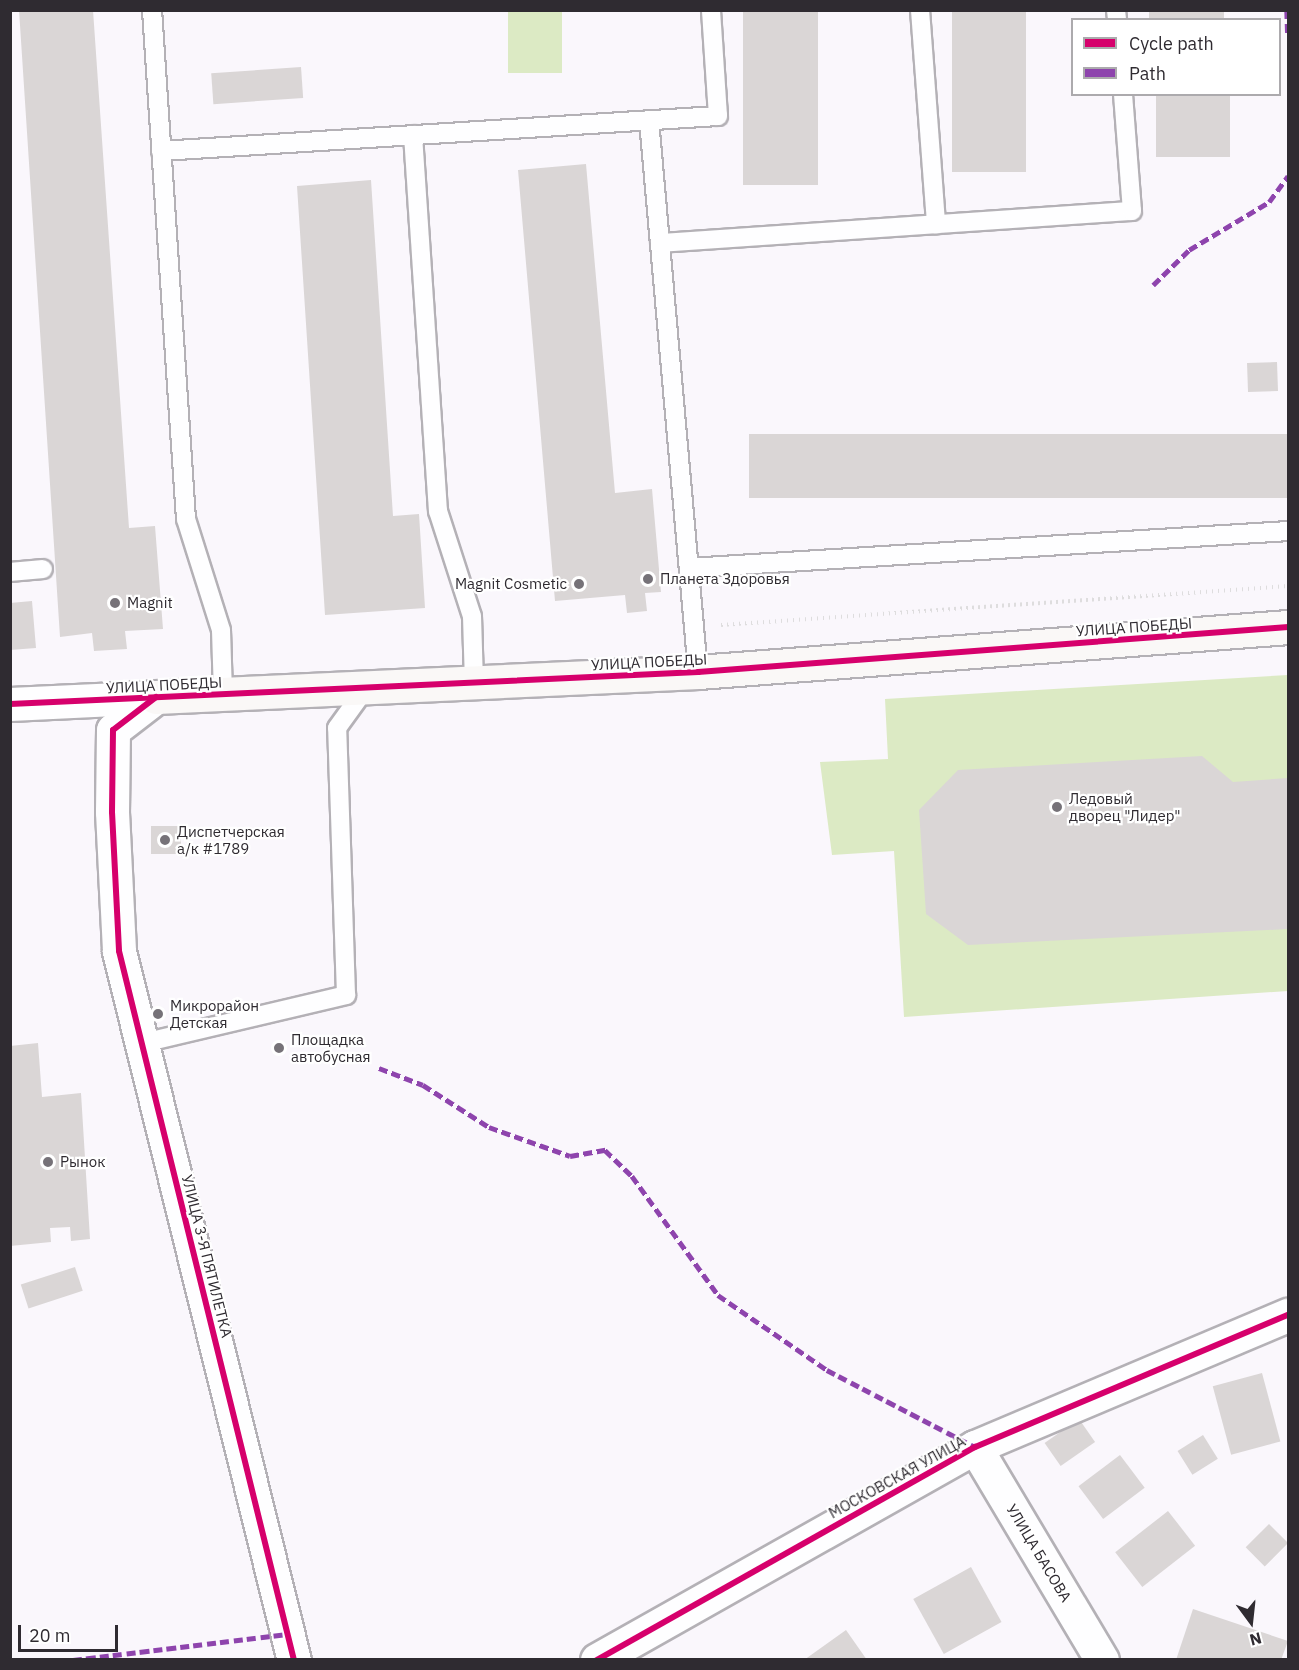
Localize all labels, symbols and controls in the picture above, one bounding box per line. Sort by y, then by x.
legend [1071,18,1281,96]
text: Cycle path [1129,32,1214,55]
text: Path [1129,62,1166,85]
place label: Планета Здоровья [660,570,790,588]
marker: Планета Здоровья [641,572,655,586]
place label: Magnit Cosmetic [455,575,567,593]
marker: Magnit Cosmetic [572,577,586,591]
place label: Magnit [127,594,173,612]
marker: Magnit [108,596,122,610]
street label: УЛИЦА ПОБЕДЫ [1075,614,1193,640]
street label: УЛИЦА ПОБЕДЫ [590,650,708,674]
street label: УЛИЦА ПОБЕДЫ [105,673,223,697]
place label: Ледовый дворец "Лидер" [1069,789,1180,824]
marker: Ледовый дворец "Лидер" [1050,800,1064,814]
place label: Диспетчерская а/к #1789 [177,822,285,857]
marker: Диспетчерская а/к #1789 [158,833,172,847]
place label: Микрорайон Детская [170,996,259,1031]
marker: Микрорайон Детская [151,1007,165,1021]
place label: Площадка автобусная [291,1030,371,1065]
marker: Площадка автобусная [272,1041,286,1055]
place label: Рынок [60,1153,105,1171]
marker: Рынок [41,1155,55,1169]
street label: УЛИЦА 3-Я ПЯТИЛЕТКА [178,1173,236,1339]
street label: МОСКОВСКАЯ УЛИЦА [825,1432,969,1522]
street label: УЛИЦА БАСОВА [1003,1501,1075,1605]
north arrow [1221,1592,1281,1652]
scale bar [21,1613,122,1651]
text: 20 m [29,1624,71,1647]
text: N [1247,1628,1264,1651]

